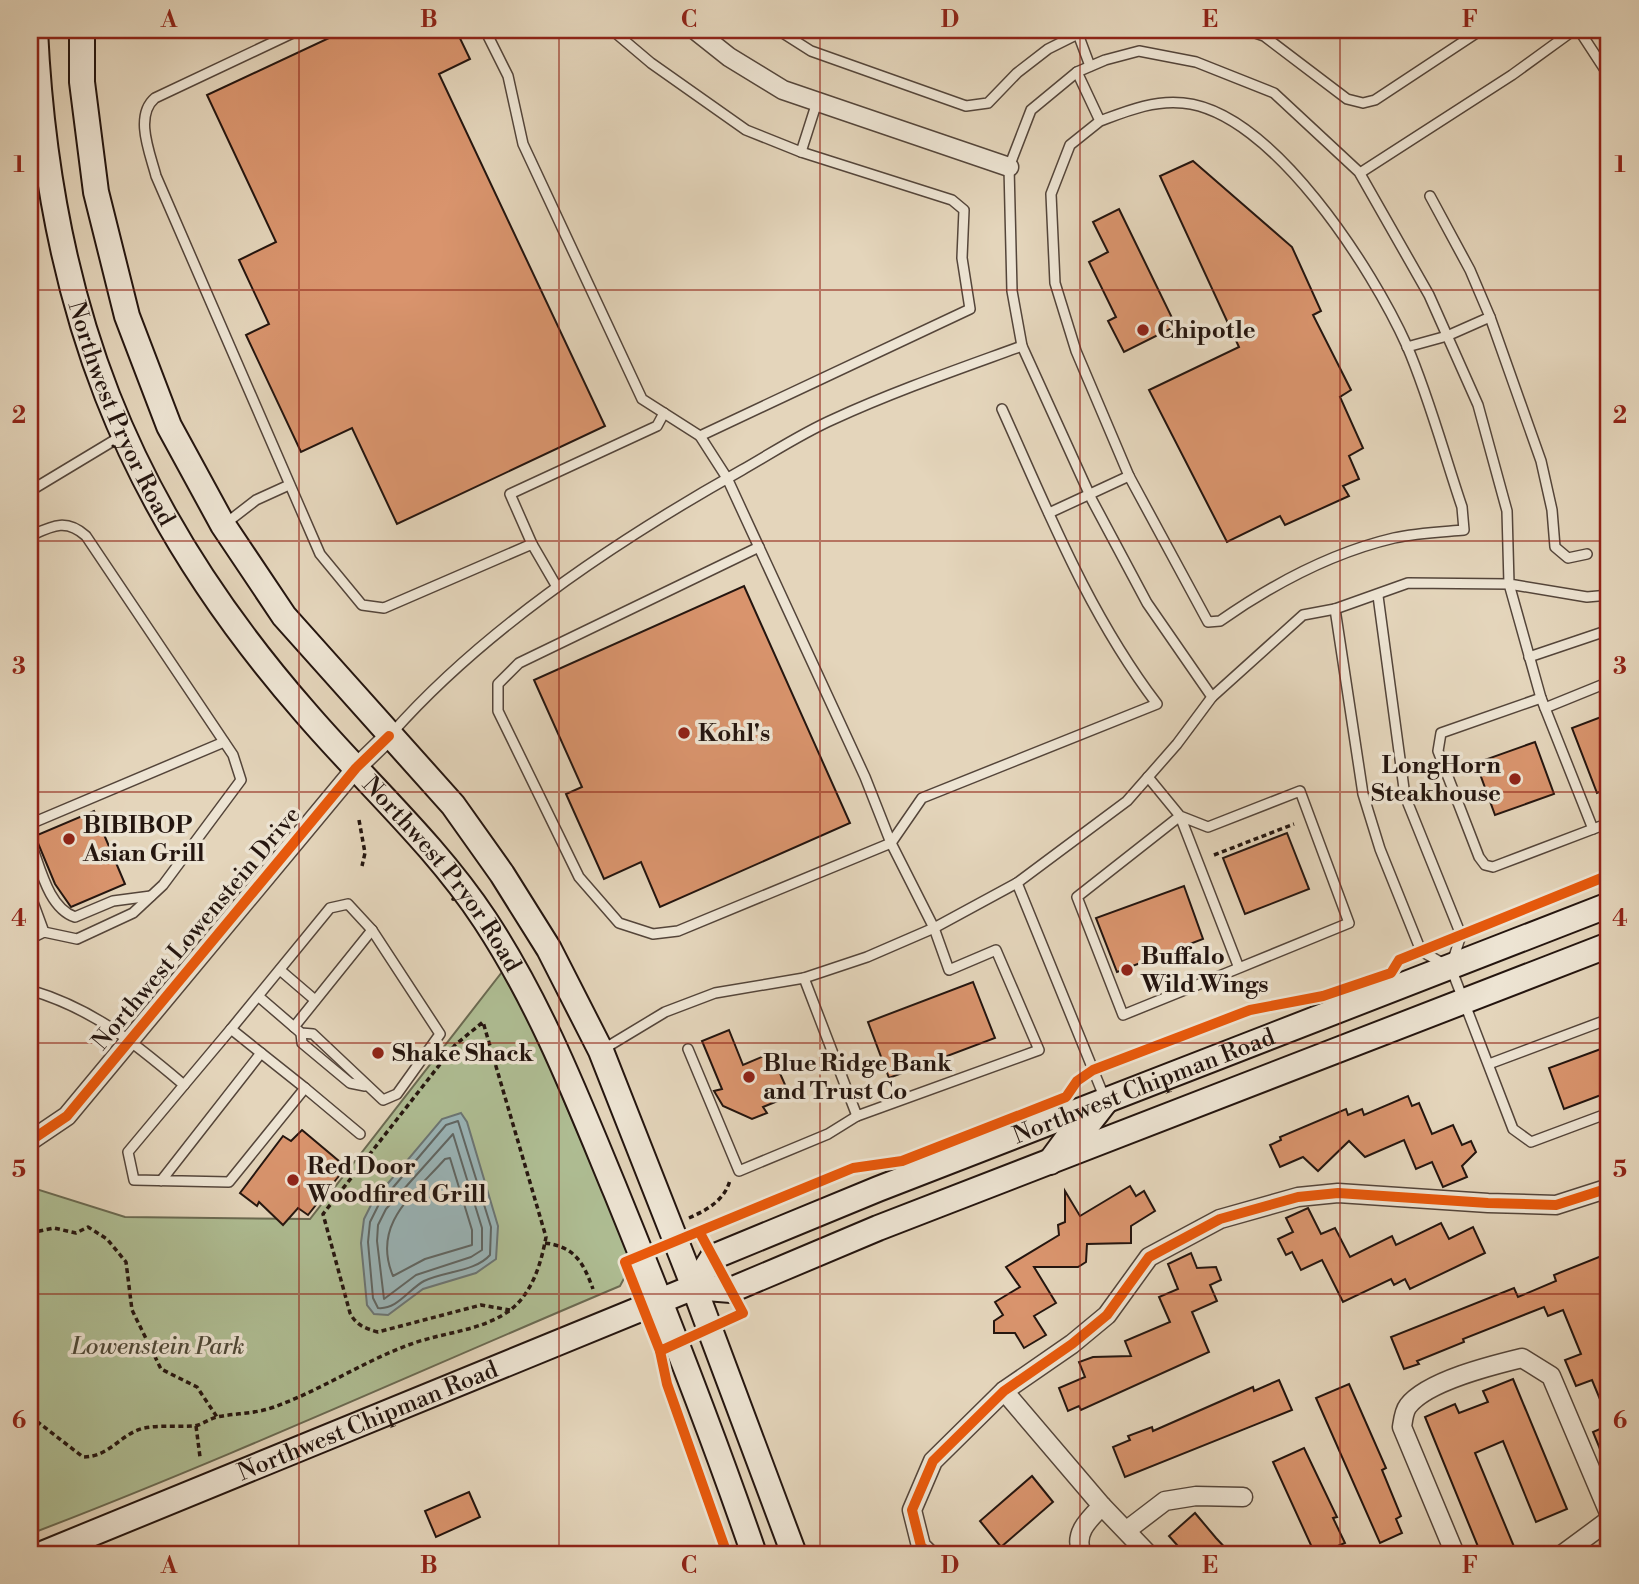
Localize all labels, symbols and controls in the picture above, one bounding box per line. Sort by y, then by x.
text: A [160,6,178,34]
text: B [420,6,438,34]
text: C [681,6,697,34]
text: D [941,6,959,34]
text: E [1202,6,1218,34]
text: F [1462,6,1478,34]
text: 1 [13,151,25,179]
text: 1 [1614,151,1626,179]
street label: Northwest Pryor Road [61,298,181,532]
place label: Chipotle [1157,316,1256,346]
marker: Chipotle [1135,322,1151,338]
text: 2 [12,402,26,430]
text: 2 [1613,402,1627,430]
text: 3 [12,653,26,681]
text: 3 [1613,653,1627,681]
place label: Kohl's [698,719,770,749]
marker: Kohl's [676,725,692,741]
place label: LongHorn Steakhouse [1371,751,1501,809]
street label: Northwest Pryor Road [355,770,527,978]
marker: LongHorn Steakhouse [1507,771,1523,787]
street label: Northwest Lowenstein Drive [86,801,308,1057]
place label: BIBIBOP Asian Grill [82,811,205,869]
marker: BIBIBOP Asian Grill [61,831,77,847]
text: 4 [11,905,27,933]
text: 4 [1612,905,1628,933]
place label: Buffalo Wild Wings [1140,942,1269,1000]
marker: Buffalo Wild Wings [1119,962,1135,978]
street label: Northwest Chipman Road [1009,1022,1280,1151]
place label: Shake Shack [392,1039,534,1069]
marker: Shake Shack [370,1045,386,1061]
place label: Blue Ridge Bank and Trust Co [763,1049,953,1107]
marker: Blue Ridge Bank and Trust Co [741,1069,757,1085]
place label: Red Door Woodfired Grill [306,1152,486,1210]
text: 5 [12,1156,26,1184]
text: 5 [1613,1156,1627,1184]
marker: Red Door Woodfired Grill [285,1172,301,1188]
park label: Lowenstein Park [71,1332,244,1362]
street label: Northwest Chipman Road [234,1355,503,1488]
text: 6 [12,1407,26,1435]
text: 6 [1613,1407,1627,1435]
text: A [160,1552,178,1580]
text: B [420,1552,438,1580]
text: C [681,1552,697,1580]
text: D [941,1552,959,1580]
text: E [1202,1552,1218,1580]
text: F [1462,1552,1478,1580]

